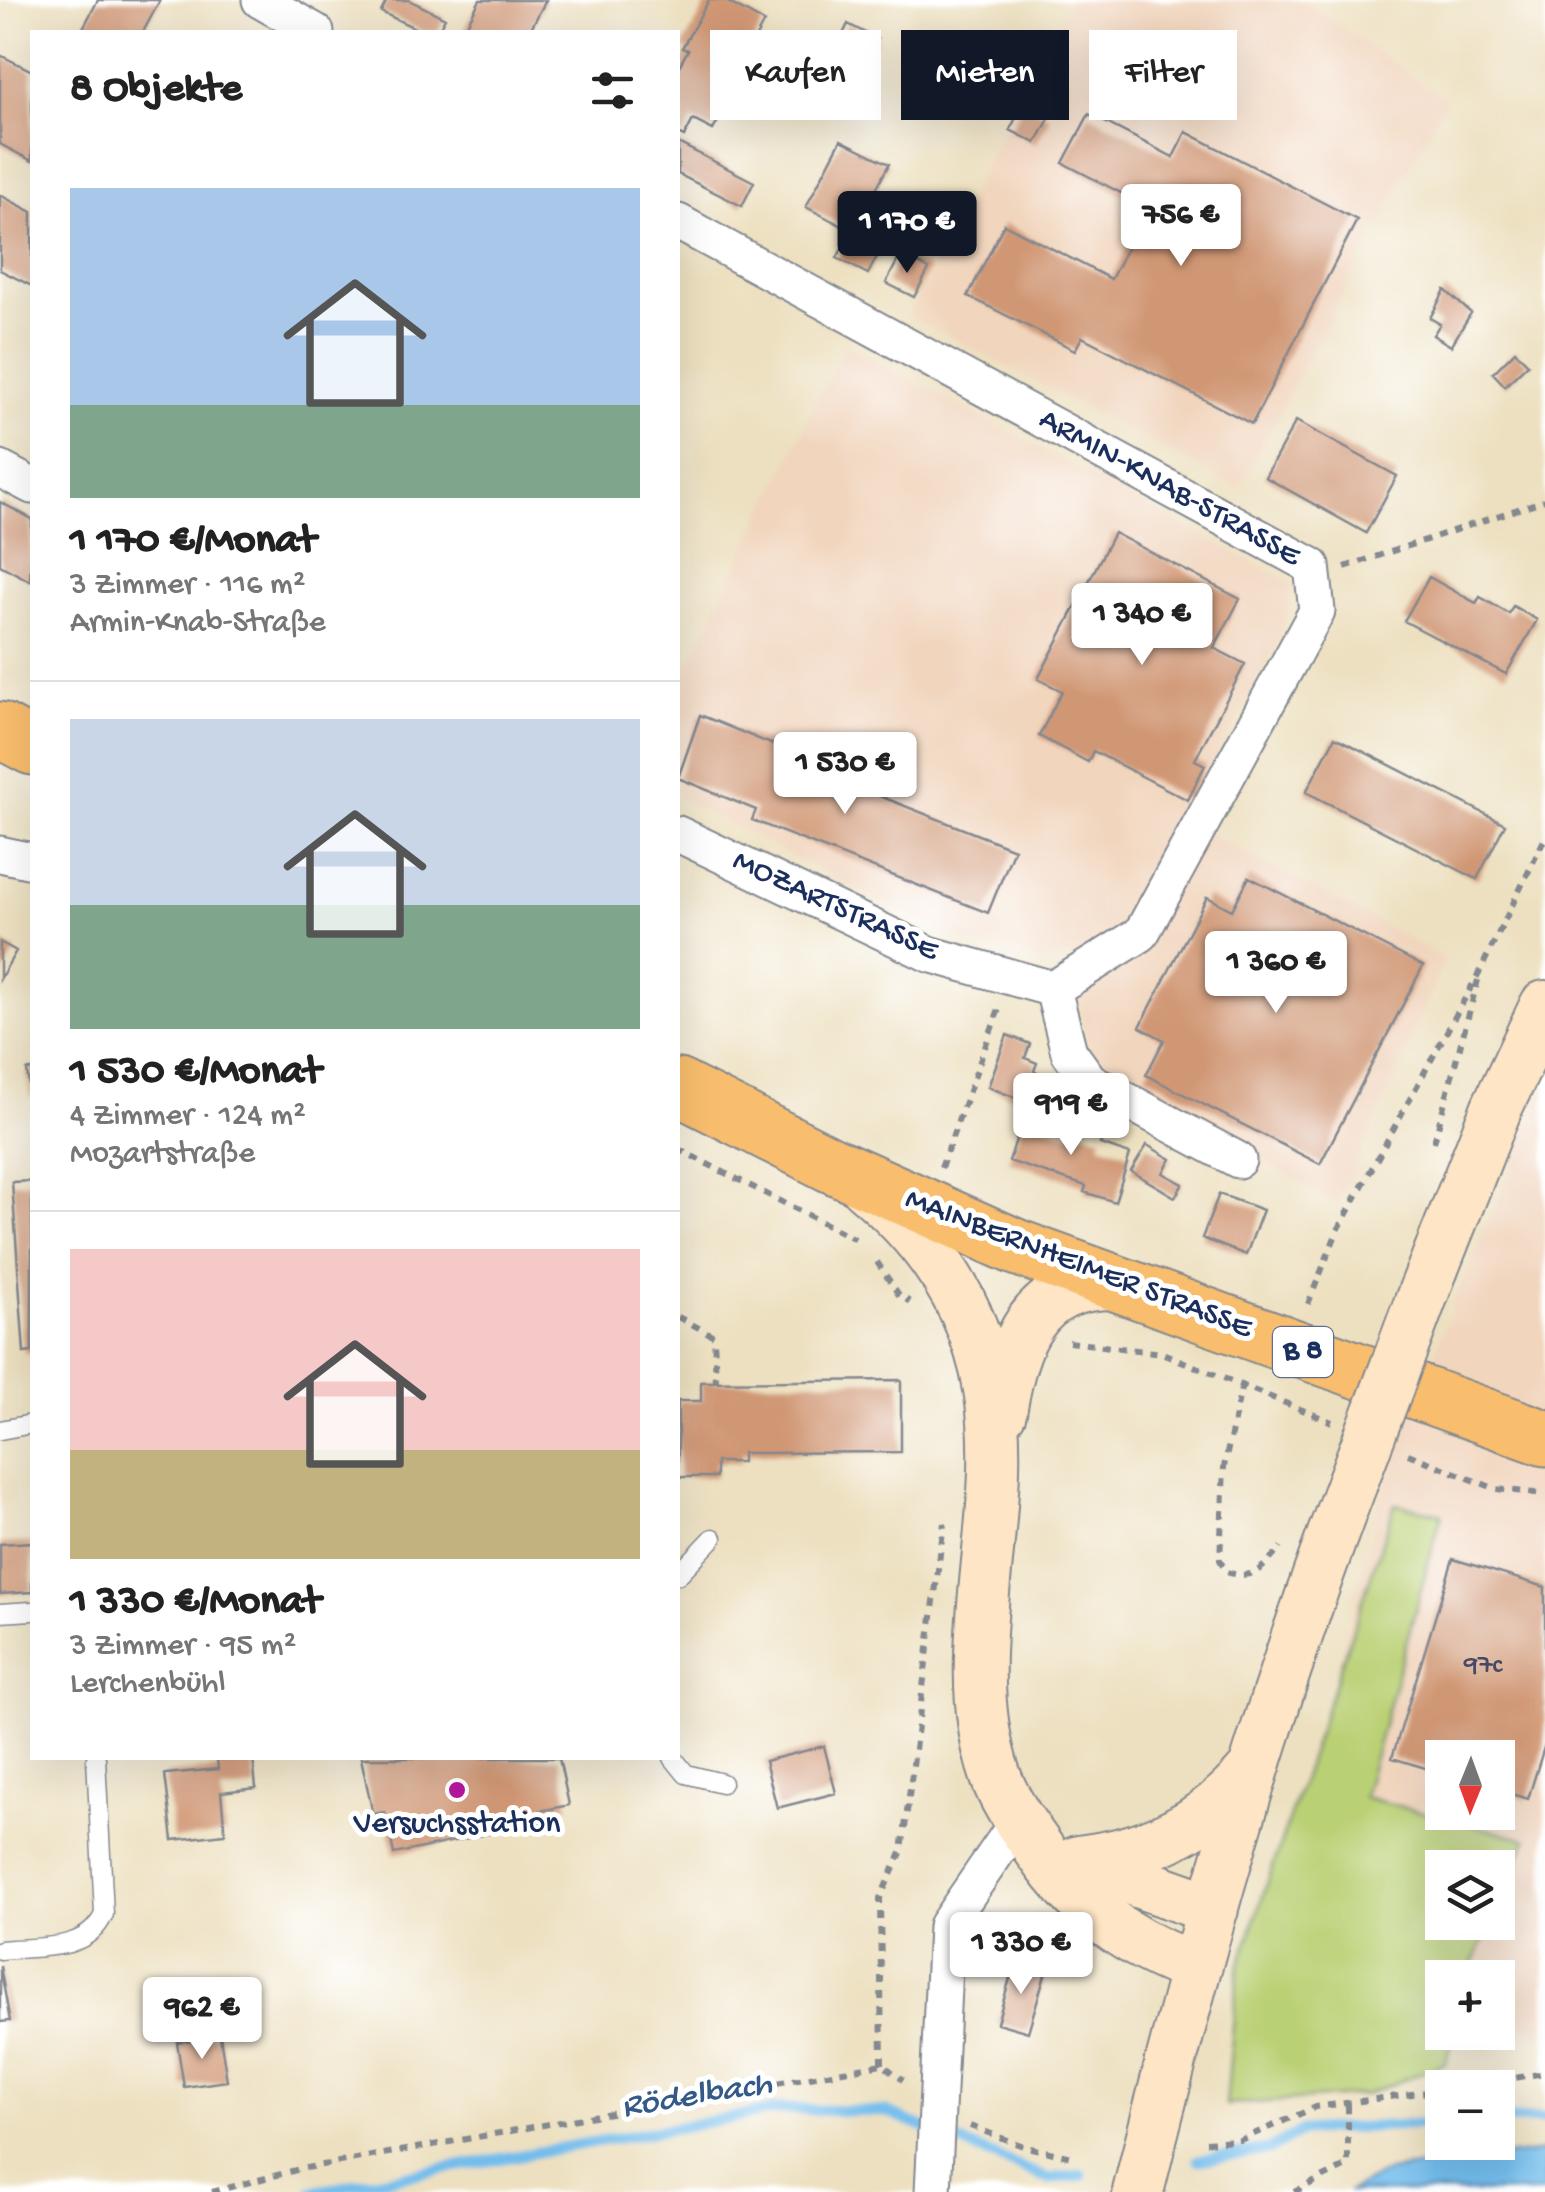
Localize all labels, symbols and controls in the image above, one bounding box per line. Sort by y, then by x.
chip: Kaufen [710,30,881,120]
chip: Mieten [901,30,1069,120]
chip: Filter [1089,30,1237,120]
icon: filters [585,63,640,118]
text: 8 Objekte [70,66,242,115]
pin: 756 € [1111,184,1251,269]
pin: 1 170 € [815,191,999,276]
text: 756 € [1143,197,1219,235]
text: 1 170 € [860,204,954,242]
icon: home [265,253,445,433]
street label: ARMIN-KNAB-STRASSE [1032,401,1307,577]
text: 1 170 €/Monat [70,518,316,567]
text: 3 Zimmer · 116 m² [70,567,305,605]
pin: 1 340 € [1050,583,1234,668]
text: 1 340 € [1093,596,1191,634]
text: Armin-Knab-Straße [70,605,326,643]
pin: 1 530 € [753,732,937,817]
text: 1 530 € [796,745,894,783]
icon: home [265,784,445,964]
street label: MOZARTSTRASSE [726,843,945,972]
pin: 1 360 € [1184,931,1368,1016]
text: 1 360 € [1227,944,1325,982]
text: 1 530 €/Monat [70,1049,321,1098]
pin: 919 € [1001,1073,1141,1158]
text: 919 € [1035,1086,1107,1124]
text: 4 Zimmer · 124 m² [70,1098,306,1136]
text: Mozartstraße [70,1136,255,1174]
street label: MAINBERNHEIMER STRASSE [899,1181,1258,1349]
icon: home [265,1314,445,1494]
road number: B 8 [1273,1327,1333,1377]
text: 1 330 €/Monat [70,1579,321,1628]
text: 3 Zimmer · 95 m² [70,1628,296,1666]
house number: 97c [1463,1650,1504,1683]
text: Lerchenbühl [70,1666,225,1704]
north arrow [1425,1740,1515,1830]
map controls [1425,1740,1515,2160]
marker: Versuchsstation [446,1779,468,1801]
place label: Versuchsstation [353,1806,560,1844]
button: layers [1425,1850,1515,1940]
pin: 1 330 € [929,1912,1113,1997]
text: 1 330 € [972,1925,1070,1963]
button: + [1425,1960,1515,2050]
pin: 962 € [132,1977,272,2062]
text: 962 € [165,1990,239,2028]
water label: Rödelbach [619,2065,776,2129]
button: − [1425,2070,1515,2160]

